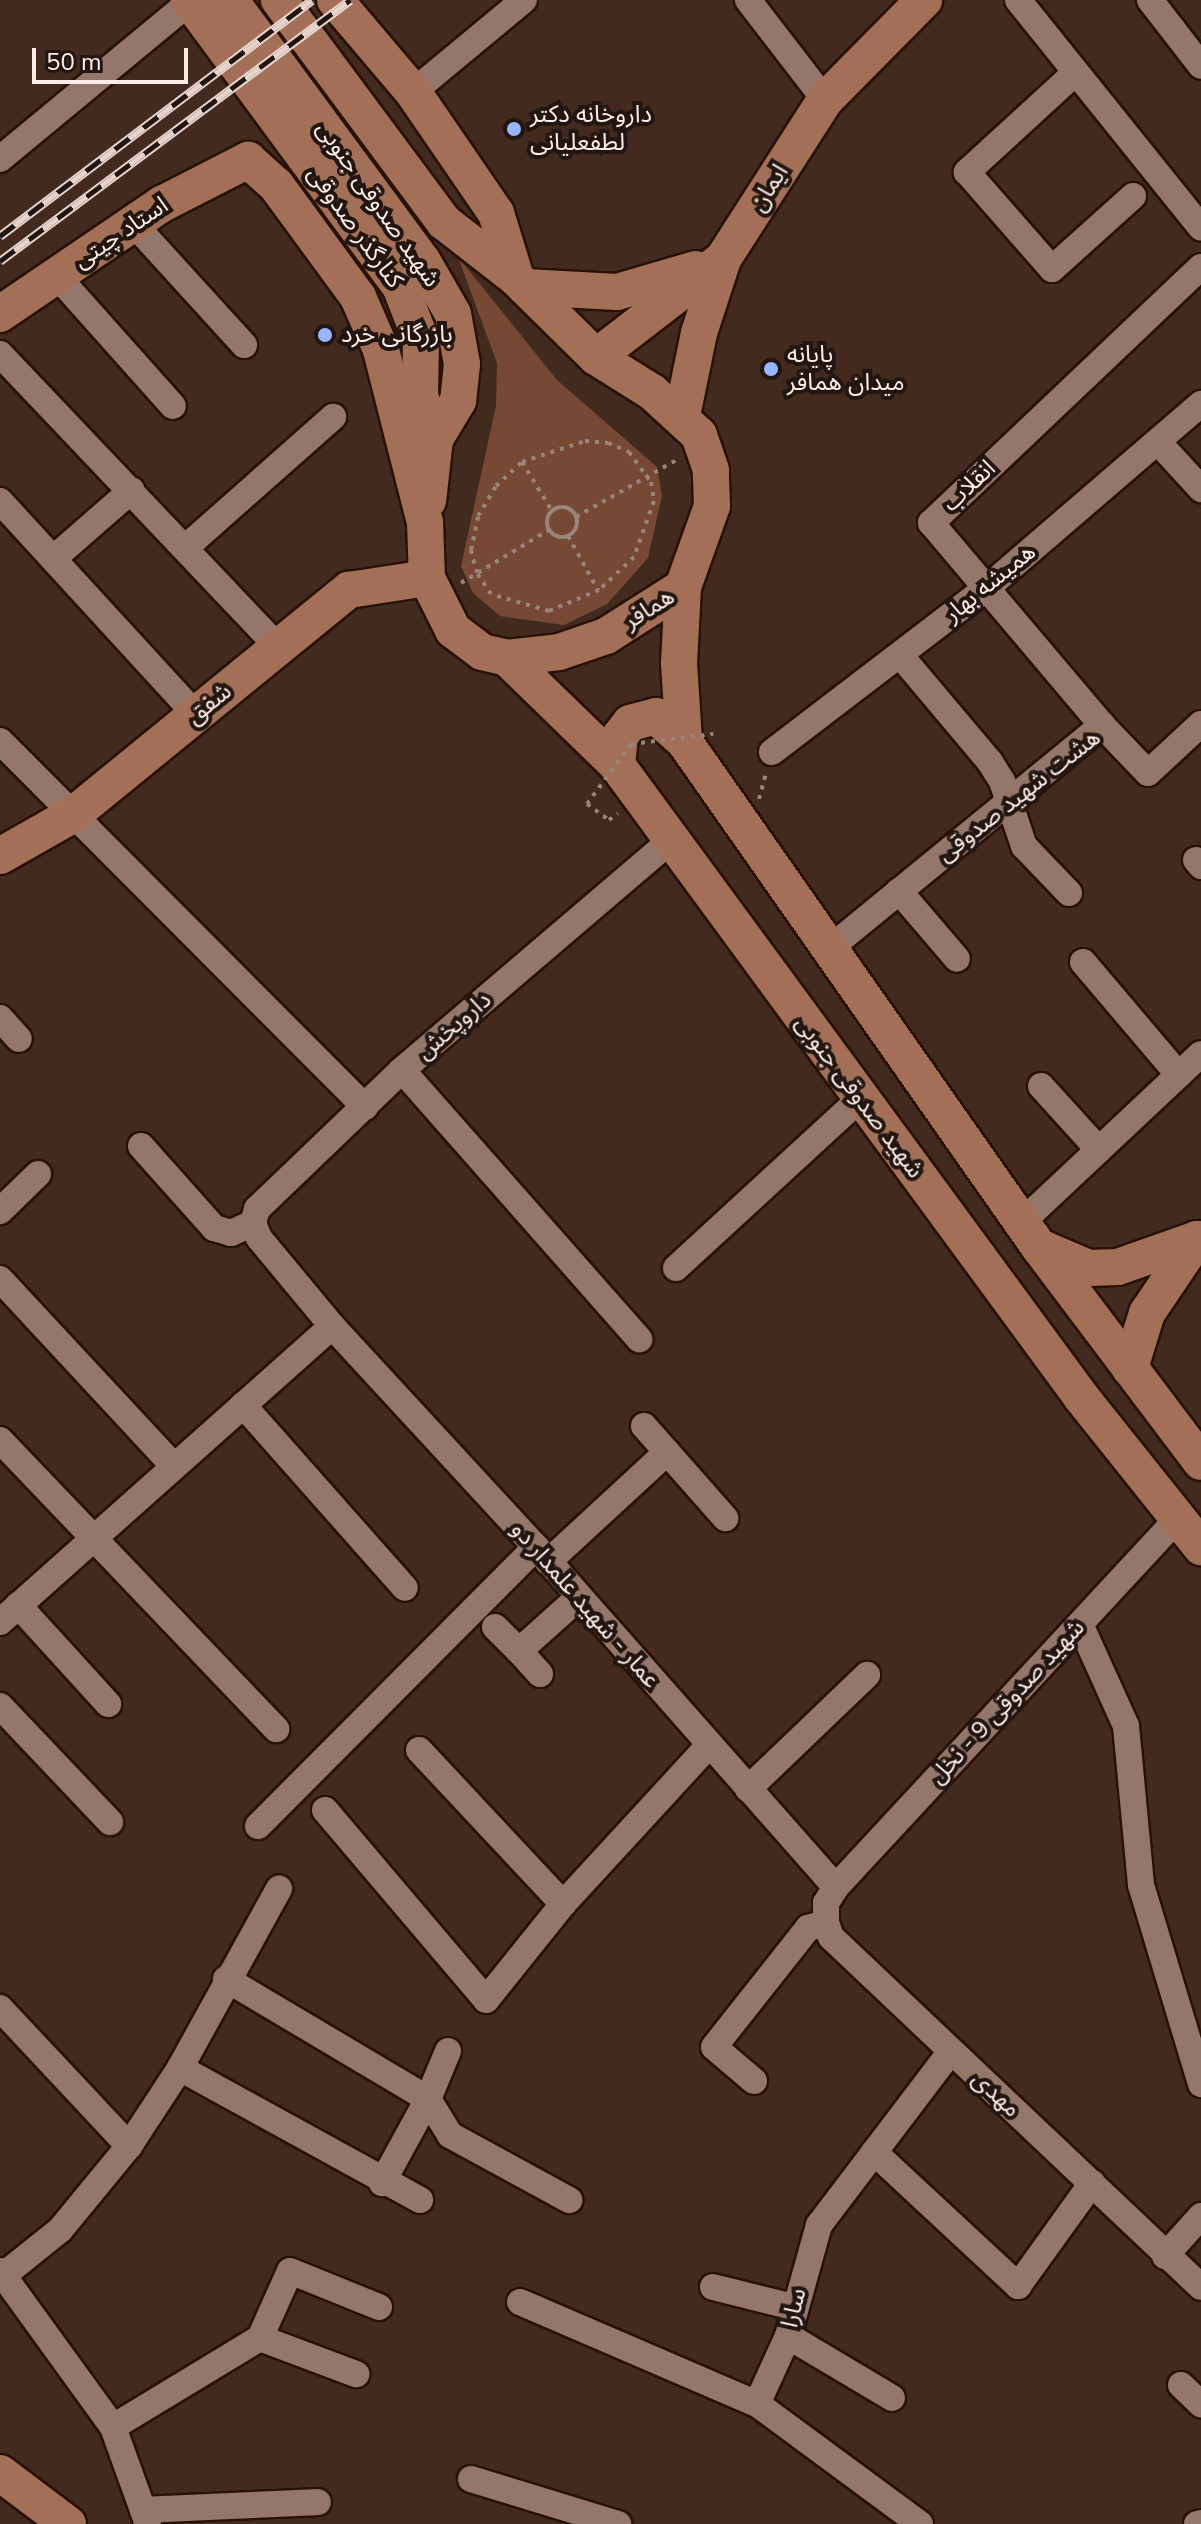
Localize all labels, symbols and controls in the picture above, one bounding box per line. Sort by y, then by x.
scale bar [36,32,192,82]
text: 50 m [46,46,102,78]
place label: داروخانه دکتر لطفعلیانی [530,101,652,157]
street label: شهید صدوقی جنوبی [310,115,446,293]
marker: داروخانه دکتر لطفعلیانی [505,120,523,138]
street label: ایمان [743,159,795,217]
street label: کنارگذر صدوقی [301,160,409,294]
street label: استاد چیتی [68,191,174,275]
place label: بازرگانی خرد [341,321,453,349]
marker: بازرگانی خرد [316,326,334,344]
place label: پایانه میدان همافر [787,341,905,397]
marker: پایانه میدان همافر [762,360,780,378]
street label: انقلاب [936,454,1002,518]
street label: همیشه بهار [938,537,1042,629]
street label: همافر [618,582,680,636]
street label: شفق [180,677,238,731]
street label: هشت شهید صدوقی [932,723,1106,869]
street label: داروپخش [411,986,497,1066]
street label: شهید صدوقی جنوبی [788,1010,930,1184]
street label: عمار - شهید علمدار دو [505,1516,665,1694]
street label: شهید صدوقی 9 - نخل [923,1614,1091,1790]
street label: مهدی [966,2064,1026,2124]
street label: سارا [775,2285,813,2331]

